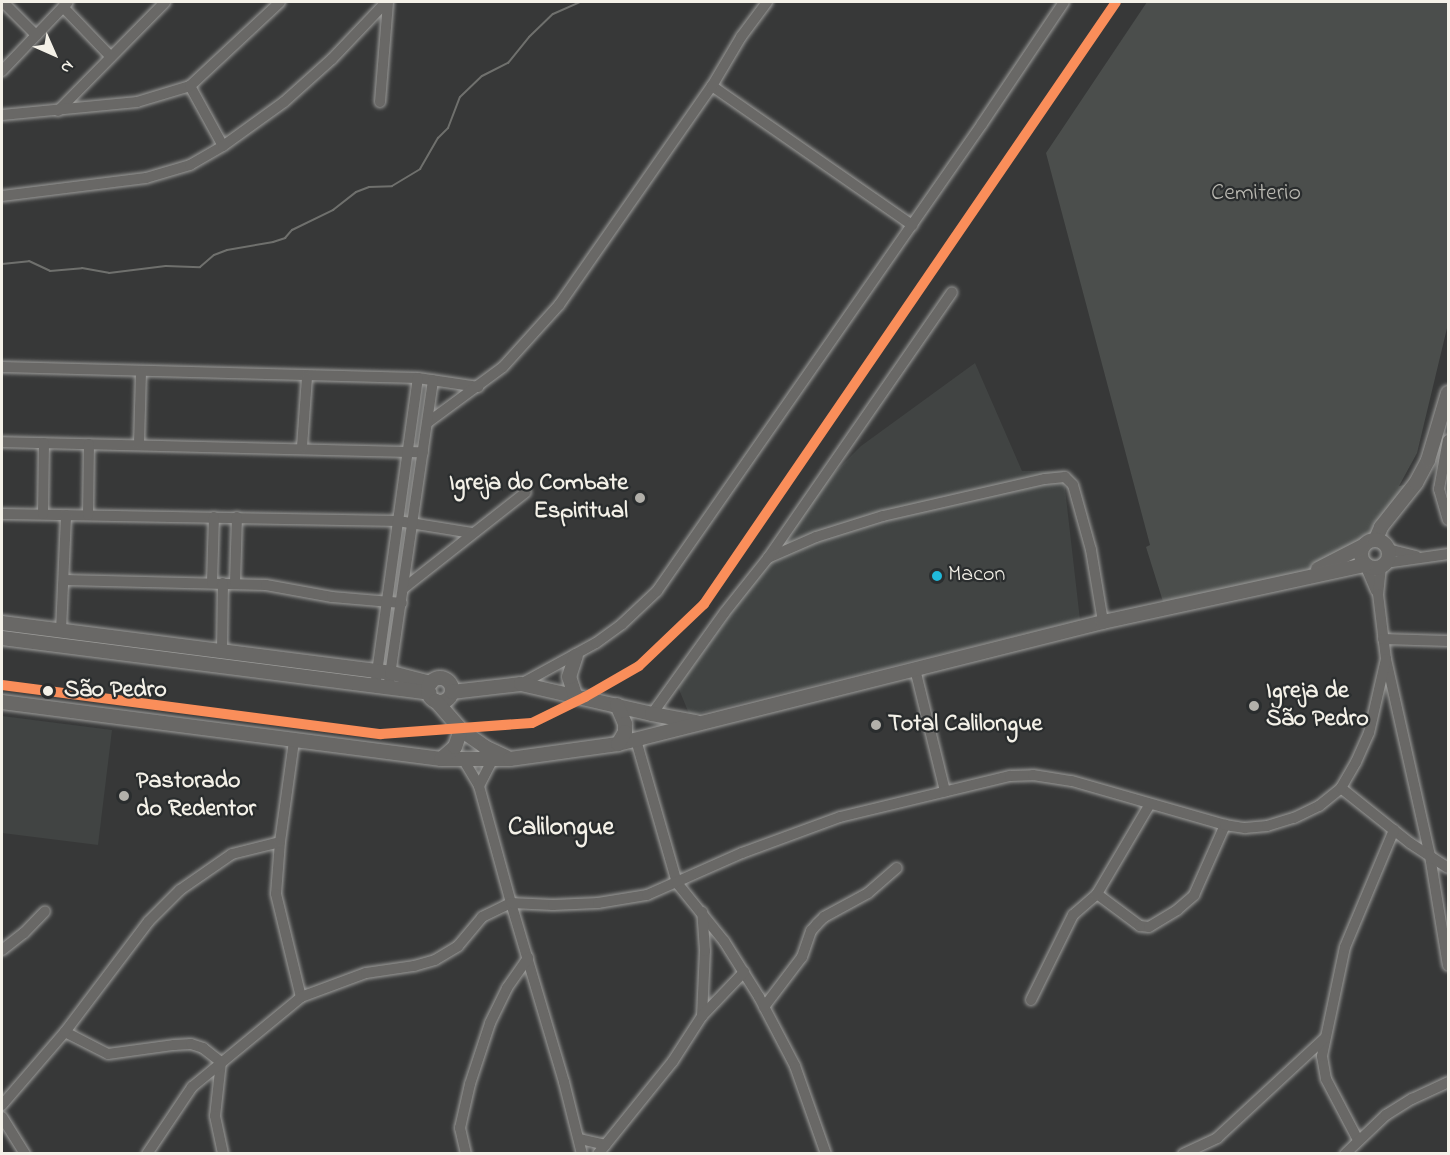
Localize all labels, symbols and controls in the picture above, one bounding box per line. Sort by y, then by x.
north arrow [24,24,84,84]
text: N [54,54,79,79]
park label: Cemiterio [1211,180,1301,208]
place label: Igreja do Combate Espiritual [449,470,628,526]
marker: Igreja do Combate Espiritual [633,491,647,505]
place label: Macon [948,563,1005,589]
marker: Macon [931,570,943,582]
place label: São Pedro [64,677,167,705]
place label: Igreja de São Pedro [1266,678,1369,734]
marker: São Pedro [37,680,59,702]
marker: Igreja de São Pedro [1247,699,1261,713]
place label: Total Calilongue [888,711,1042,739]
marker: Total Calilongue [869,718,883,732]
place label: Pastorado do Redentor [136,768,256,824]
marker: Pastorado do Redentor [117,789,131,803]
district label: Calilongue [508,813,614,845]

